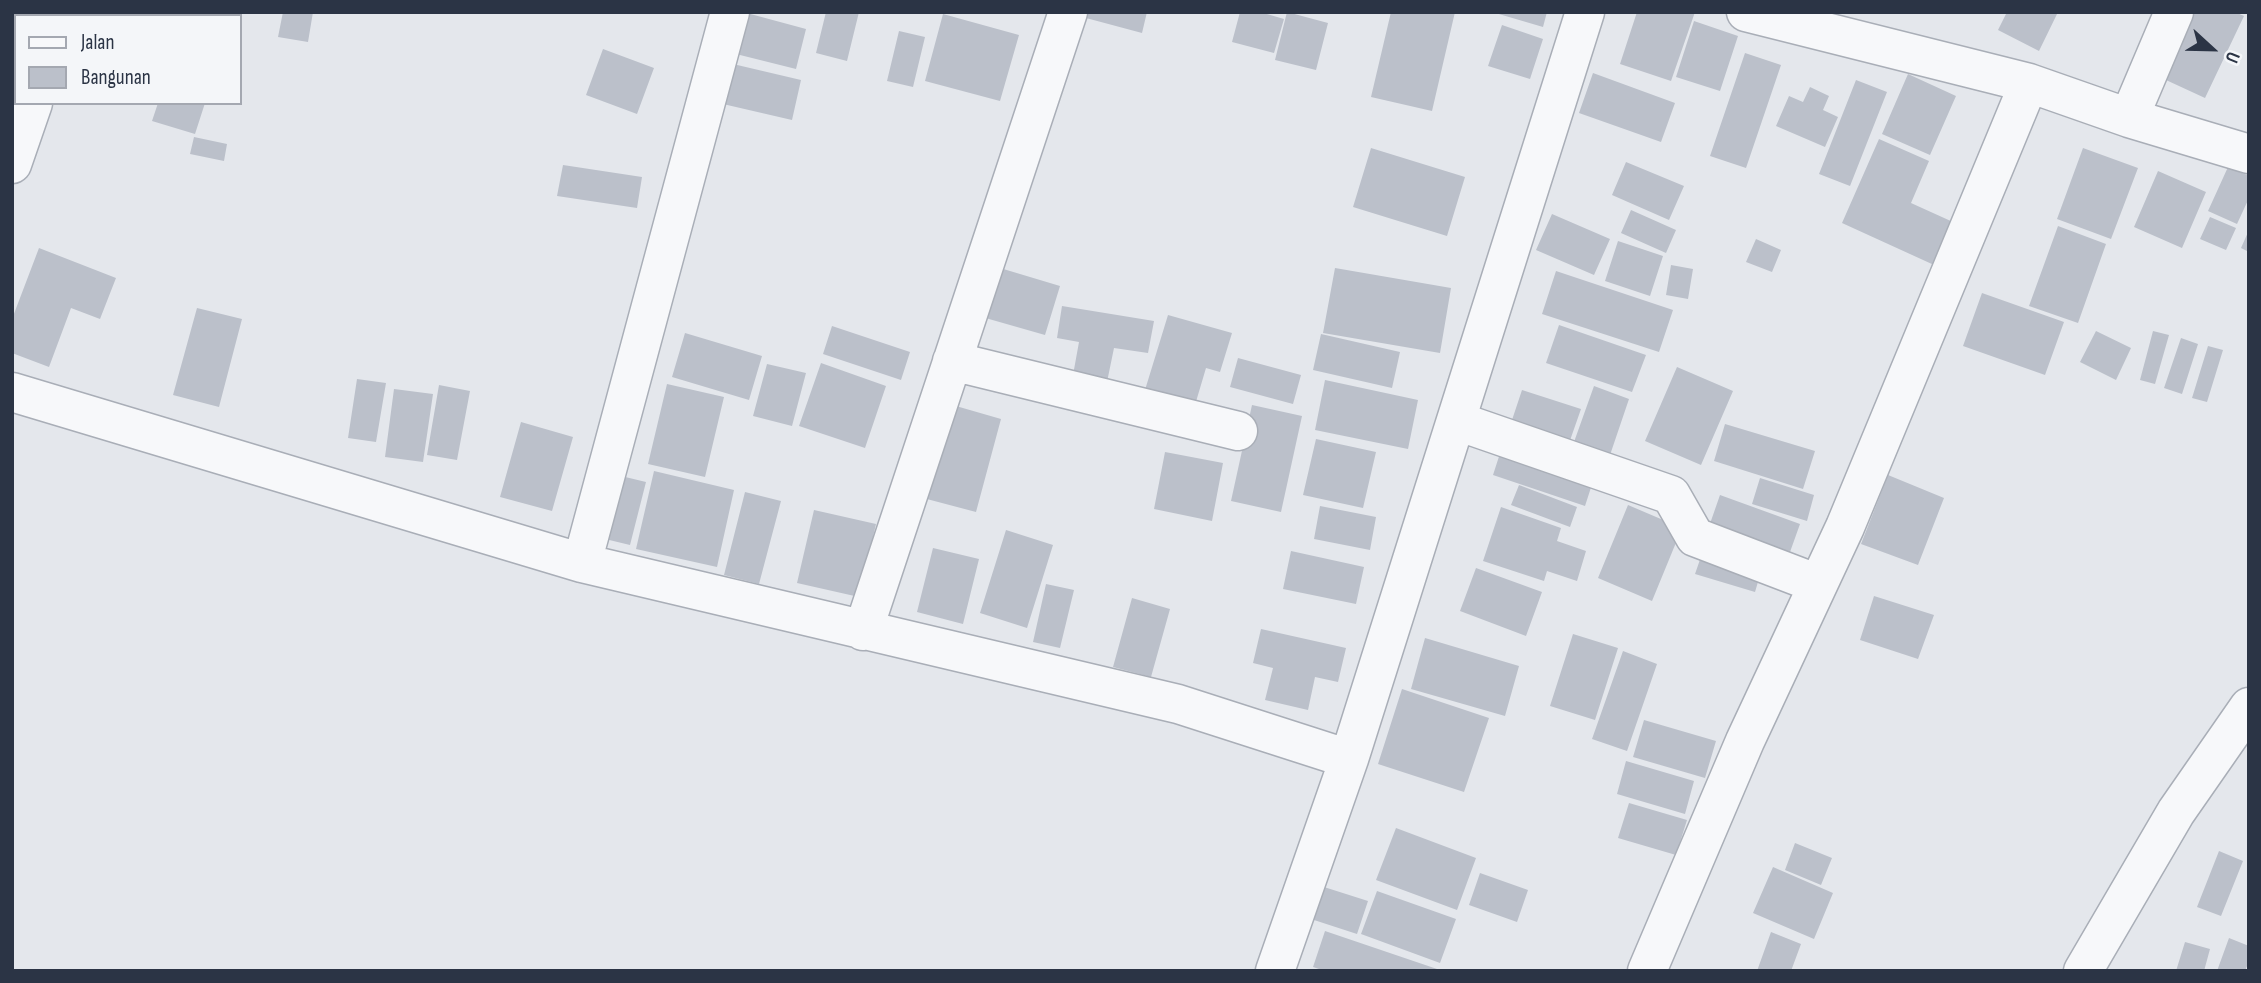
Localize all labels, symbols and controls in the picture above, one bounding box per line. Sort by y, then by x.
legend [14,14,242,105]
north arrow [2177,14,2247,84]
text: Jalan [81,30,114,55]
text: U [2219,48,2244,66]
text: Bangunan [81,65,151,90]

